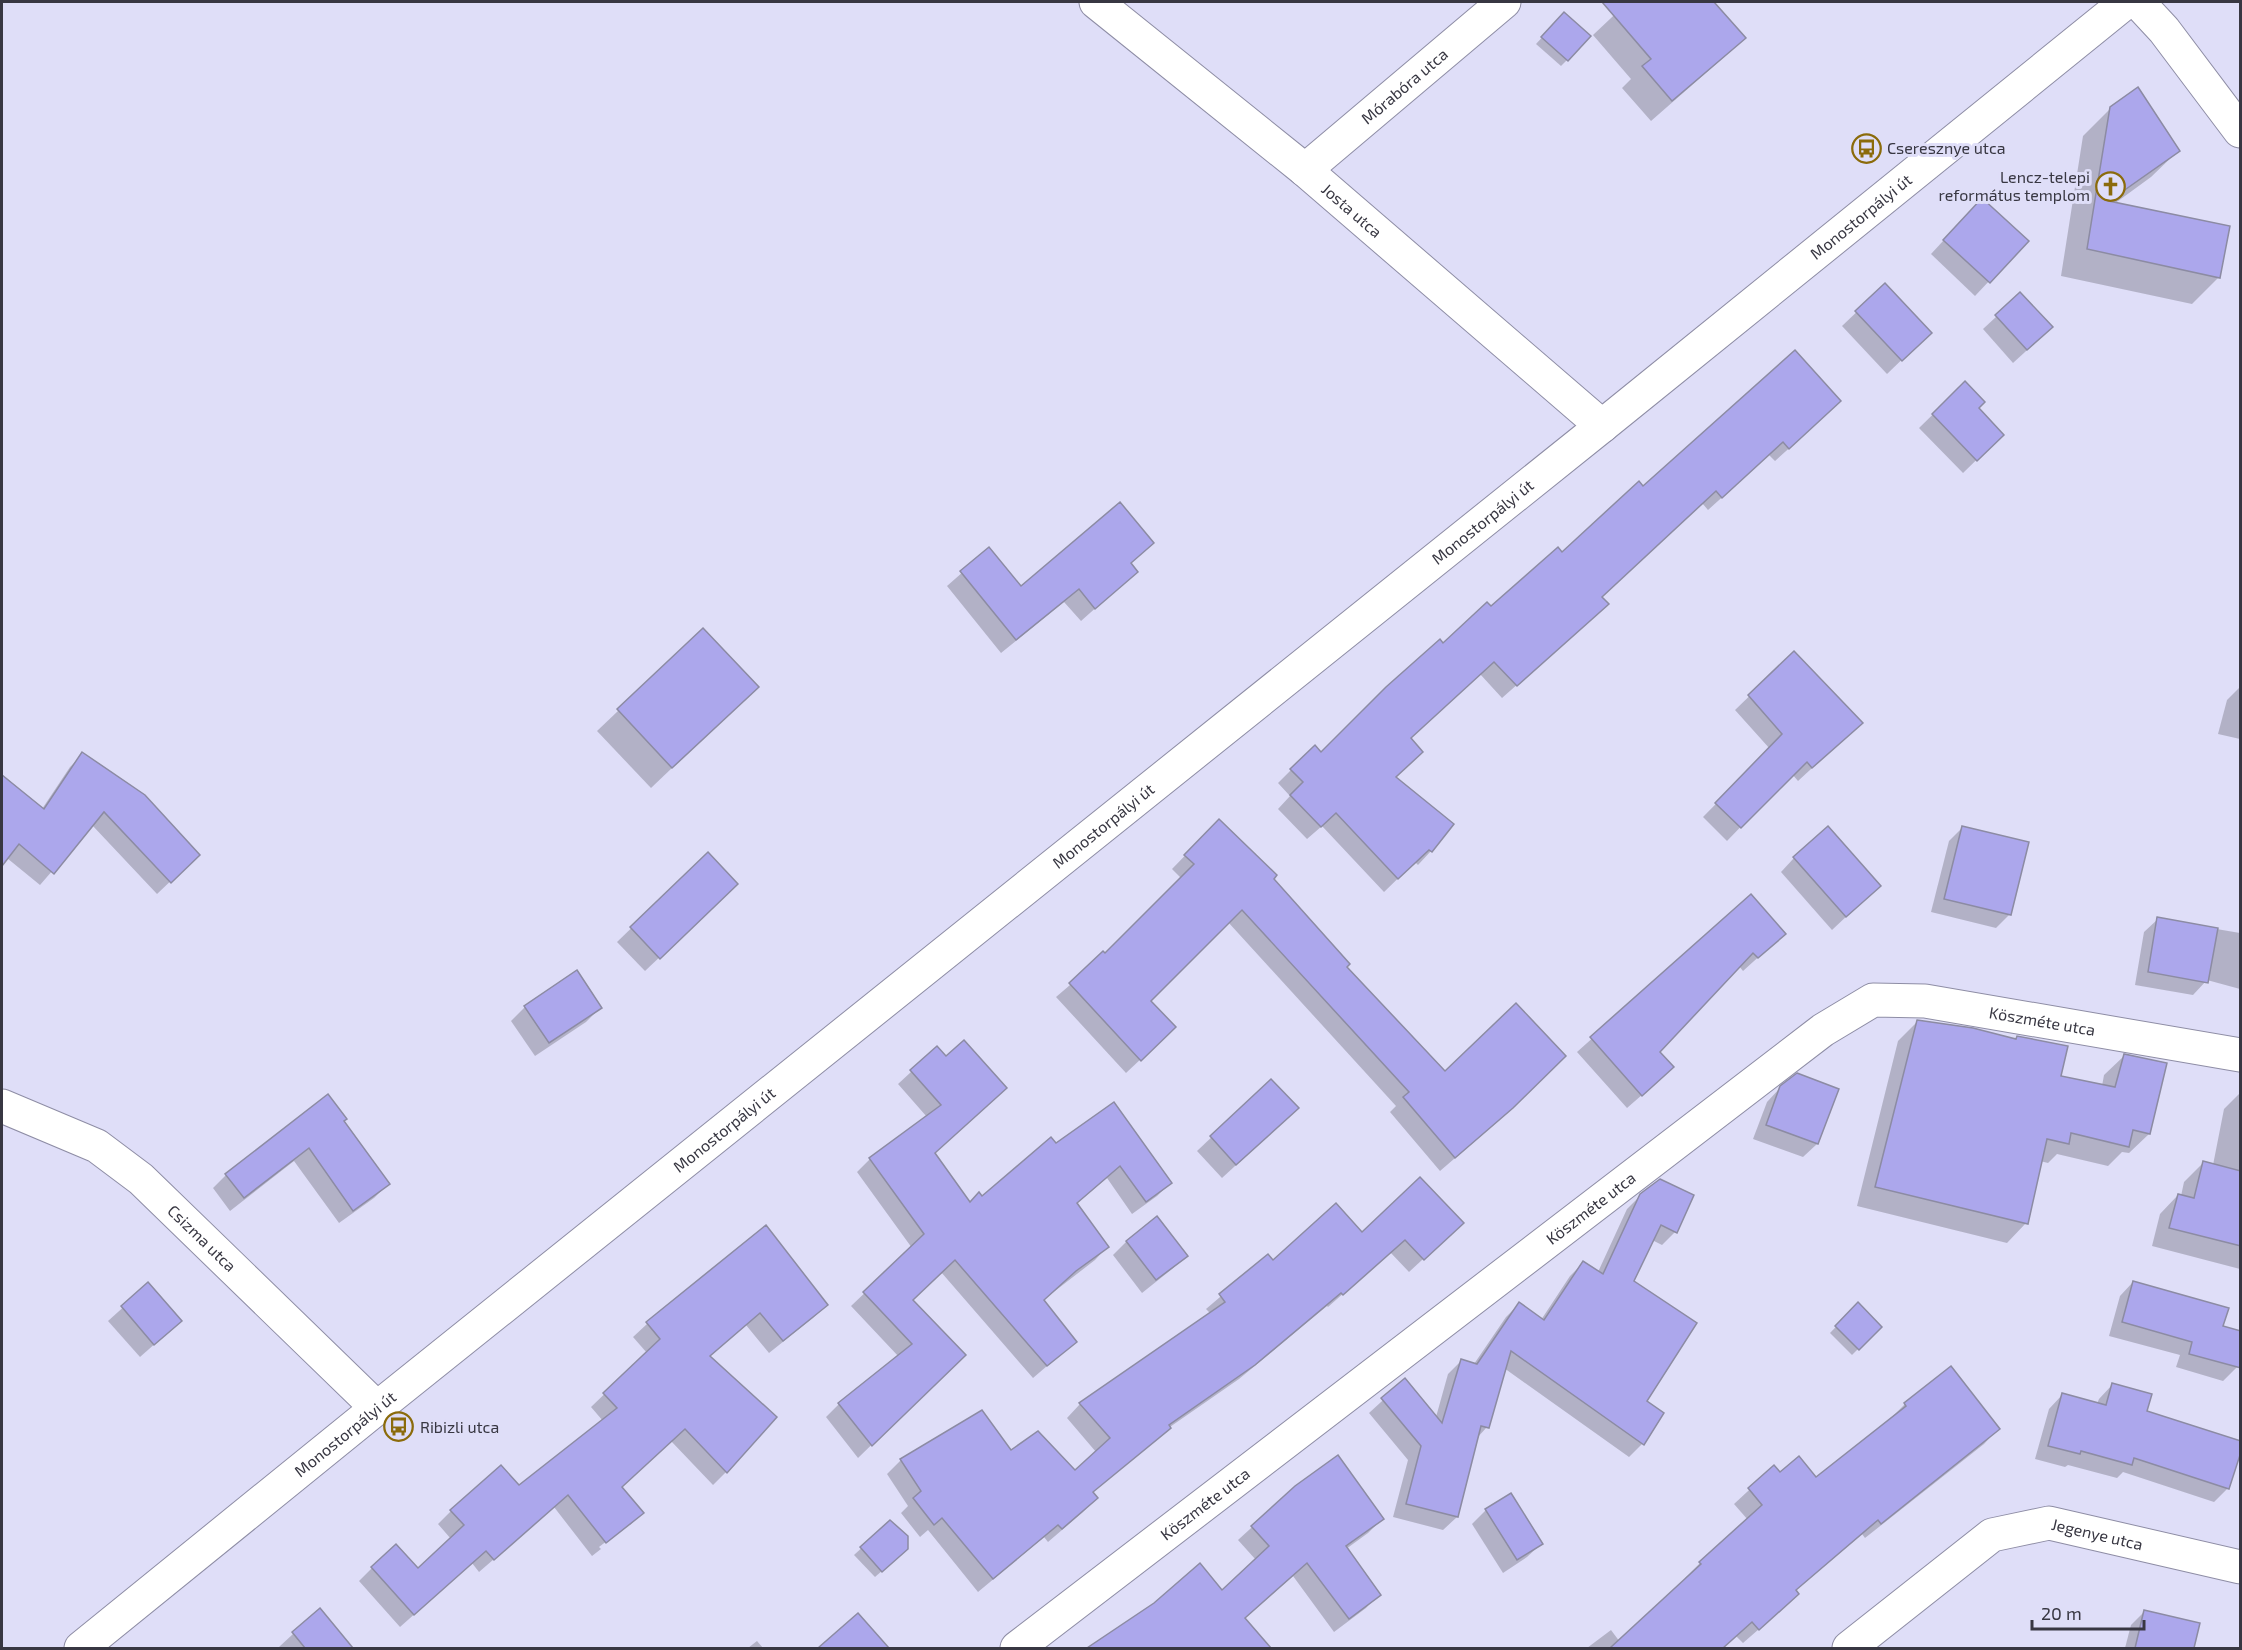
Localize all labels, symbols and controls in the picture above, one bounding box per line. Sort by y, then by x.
street label: Mórabóra utca [1357,44,1451,128]
bus stop icon: Cseresznye utca [1850,132,1882,164]
place label: Cseresznye utca [1887,138,2006,157]
place label: Lencz-telepi református templom [1938,167,2090,204]
street label: Monostorpályi út [1806,169,1915,263]
church icon: Lencz-telepi református templom [2095,170,2127,202]
street label: Josta utca [1318,179,1386,241]
street label: Monostorpályi út [1428,475,1537,568]
street label: Monostorpályi út [1048,779,1158,872]
street label: Köszméte utca [1988,1002,2097,1039]
street label: Monostorpályi út [669,1083,779,1176]
street label: Köszméte utca [1542,1167,1639,1248]
street label: Csizma utca [164,1200,240,1275]
street label: Monostorpályi út [290,1387,399,1480]
bus stop icon: Ribizli utca [383,1411,415,1443]
place label: Ribizli utca [420,1417,499,1436]
street label: Köszméte utca [1156,1463,1253,1544]
street label: Jegenye utca [2050,1514,2145,1553]
scale bar [2032,1593,2144,1631]
text: 20 m [2041,1602,2082,1624]

